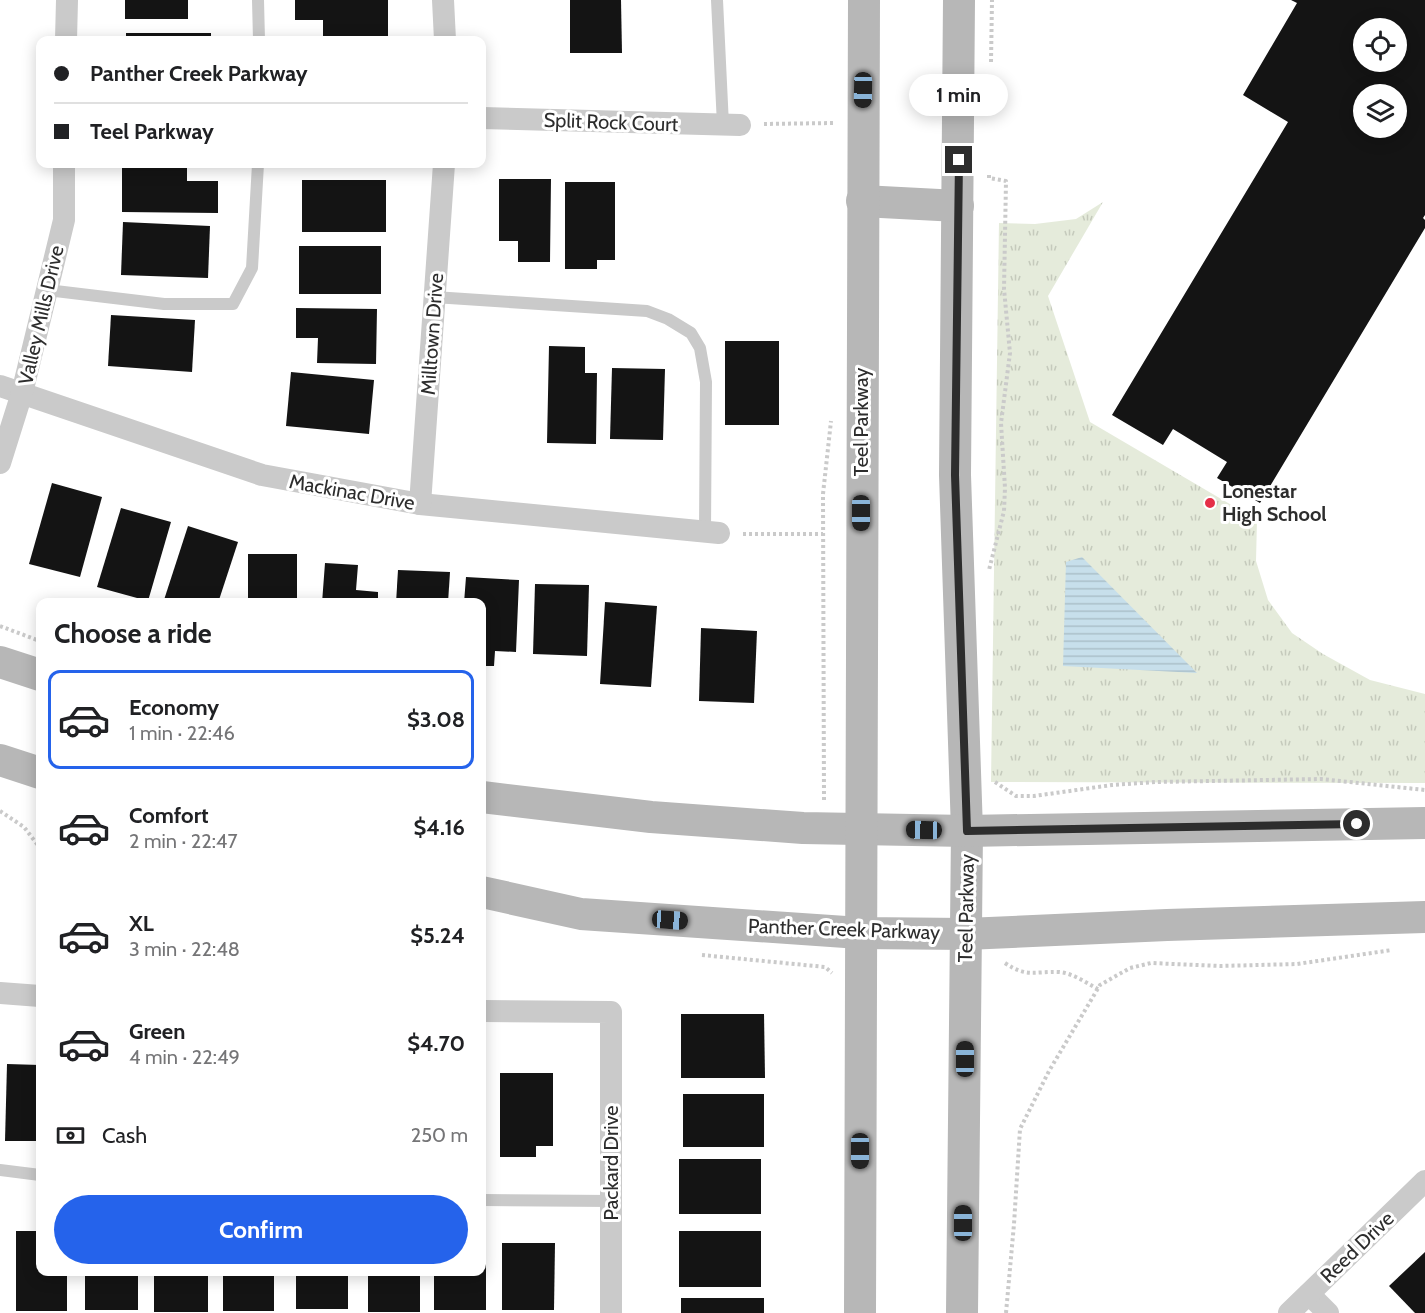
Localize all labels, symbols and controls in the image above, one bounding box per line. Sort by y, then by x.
map controls [1353,18,1407,138]
button: locate [1353,18,1407,72]
text: Panther Creek Parkway [90,60,308,87]
car [854,72,872,108]
callout: 1 min [910,73,1008,115]
text: 1 min [936,83,981,107]
button: layers [1353,84,1407,138]
street label: Split Rock Court [543,108,679,136]
text: Teel Parkway [90,118,214,145]
route end [945,146,972,173]
street label: Valley Mills Drive [13,243,69,387]
street label: Milltown Drive [416,272,448,396]
street label: Teel Parkway [849,368,873,476]
street label: Mackinac Drive [287,469,417,515]
place label: Lonestar High School [1222,479,1327,526]
car [852,495,870,531]
marker: Lonestar High School [1203,496,1217,510]
text: Choose a ride [54,617,212,650]
icon: car [57,693,111,747]
text: Economy [129,694,219,721]
text: $3.08 [407,706,465,733]
text: 1 min · 22:46 [129,721,235,745]
icon: car [57,801,111,855]
text: Comfort [129,802,208,829]
route start [1343,810,1370,837]
text: $4.16 [414,814,465,841]
car [906,821,942,839]
text: 2 min · 22:47 [129,829,237,853]
street label: Teel Parkway [953,854,979,962]
icon: car [57,909,111,963]
text: XL [129,910,154,937]
car [651,910,689,930]
street label: Panther Creek Parkway [747,914,941,944]
text: $5.24 [410,922,465,949]
text: 3 min · 22:48 [129,937,240,961]
icon: car [57,1017,111,1071]
text: Green [129,1018,185,1045]
text: $4.70 [407,1030,465,1057]
car [956,1041,974,1077]
text: 4 min · 22:49 [129,1045,240,1069]
street label: Packard Drive [599,1106,623,1220]
icon: cash [54,1119,87,1152]
text: Cash [102,1122,147,1149]
text: 250 m [411,1123,468,1147]
car [851,1133,869,1169]
button: Confirm [54,1195,468,1264]
car [954,1205,972,1241]
street label: Reed Drive [1315,1206,1399,1288]

